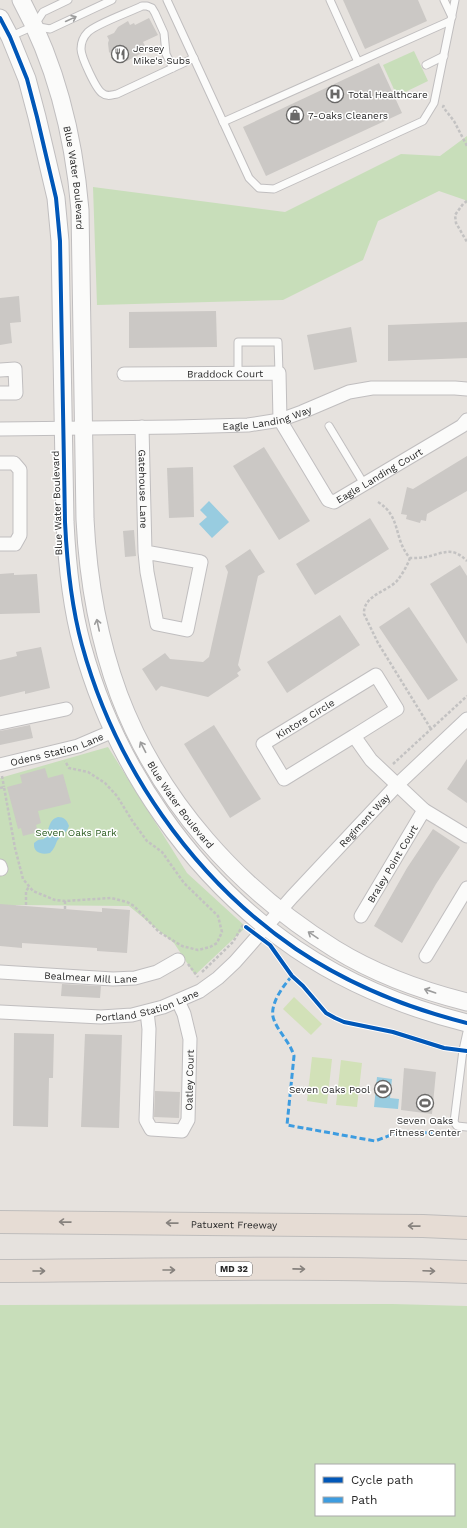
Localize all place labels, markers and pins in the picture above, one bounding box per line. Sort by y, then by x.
place label: Jersey Mike's Subs [133,43,190,66]
restaurant icon: Jersey Mike's Subs [110,44,130,64]
hospital icon: Total Healthcare [325,84,345,104]
place label: Total Healthcare [348,89,428,100]
shop icon: 7-Oaks Cleaners [285,105,305,125]
place label: 7-Oaks Cleaners [308,110,388,121]
sports icon: Seven Oaks Pool [373,1079,393,1099]
place label: Seven Oaks Pool [289,1084,370,1095]
sports icon: Seven Oaks Fitness Center [415,1093,435,1113]
place label: Seven Oaks Fitness Center [389,1115,461,1138]

